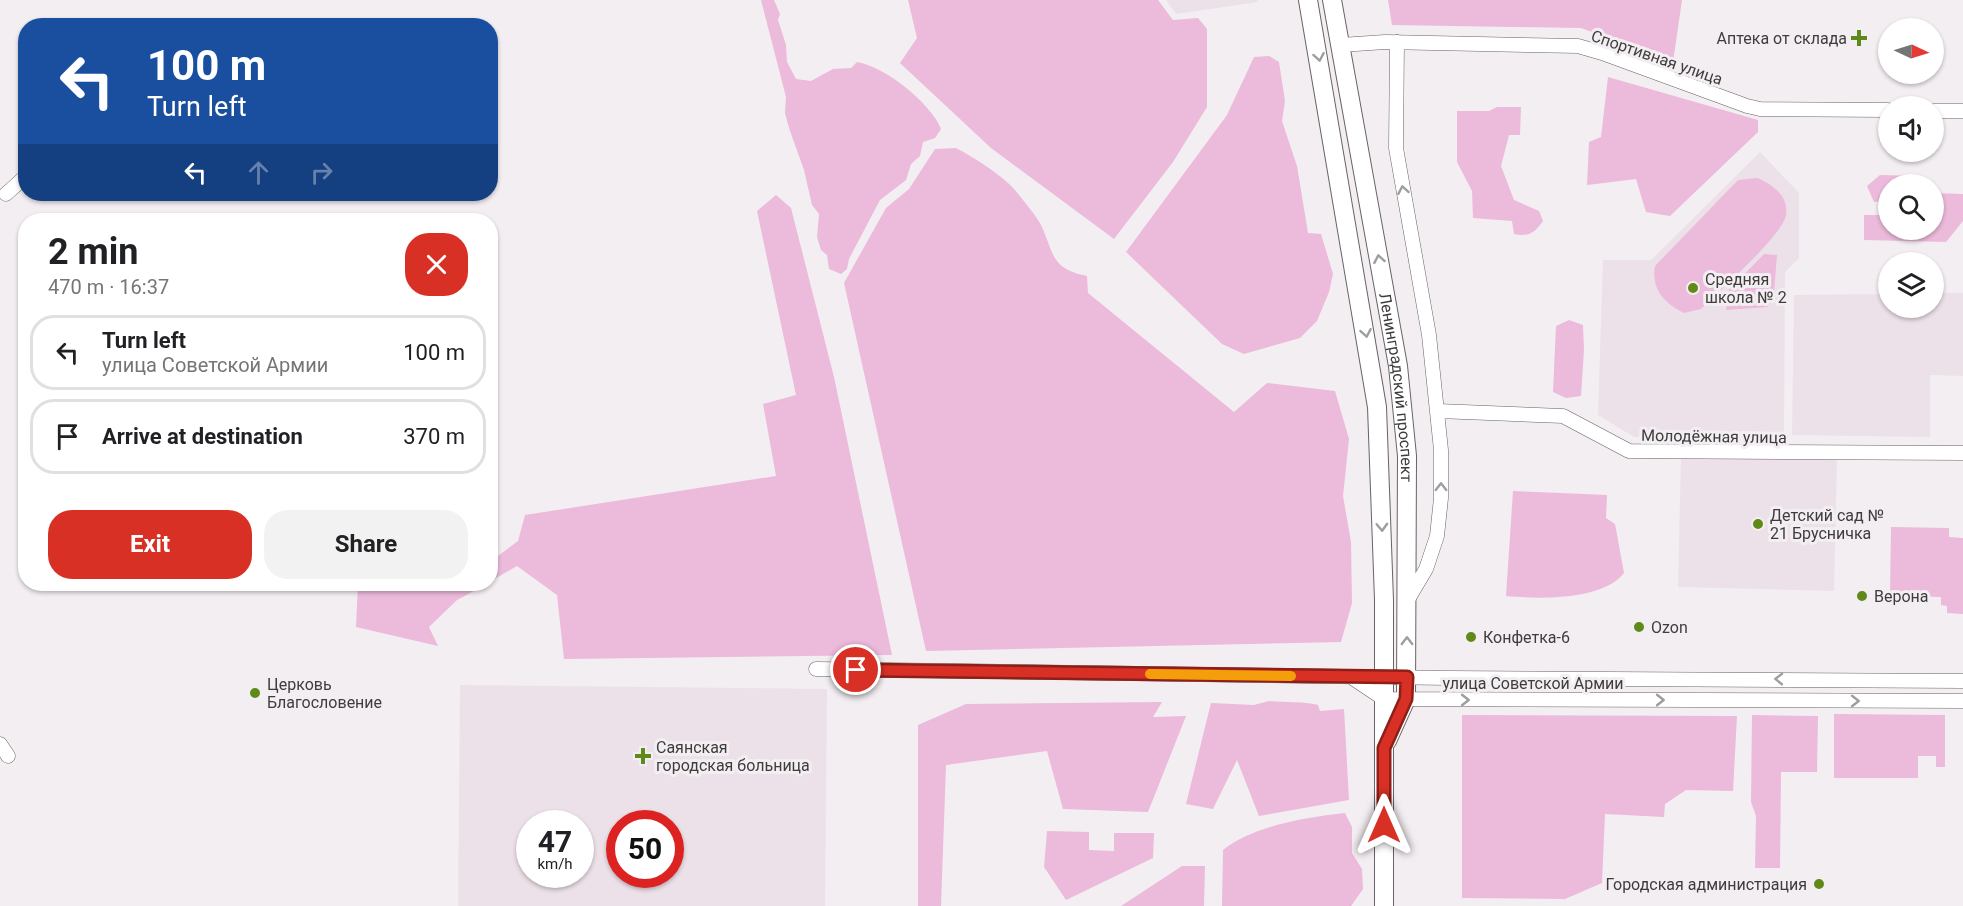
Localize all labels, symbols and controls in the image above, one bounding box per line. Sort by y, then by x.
north arrow [1878,18,1944,84]
map controls [1878,18,1944,318]
street label: Спортивная улица [1589,26,1725,89]
place label: Аптека от склада [1717,29,1847,48]
marker: Аптека от склада [1852,31,1866,45]
text: 100 m [147,41,266,90]
icon: left [48,42,126,120]
one-way arrow [1312,52,1325,62]
text: Turn left [147,91,247,123]
button: sound [1878,96,1944,162]
icon: left [179,156,212,189]
icon: ahead [242,156,275,189]
icon: right [305,156,338,189]
button: search [1878,174,1944,240]
one-way arrow [1398,185,1410,195]
text: 2 min [48,231,139,273]
button: close [405,233,468,296]
button: layers [1878,252,1944,318]
one-way arrow [1373,254,1386,264]
place label: Средняя школа № 2 [1705,270,1787,307]
text: 470 m · 16:37 [48,275,169,299]
marker: Средняя школа № 2 [1686,281,1700,295]
street label: Ленинградский проспект [1375,291,1416,482]
text: Turn left [102,328,186,353]
one-way arrow [1359,328,1371,337]
icon: left [51,336,84,369]
text: 100 m [403,340,465,365]
text: улица Советской Армии [102,353,328,377]
icon: arrive [51,420,84,453]
text: Arrive at destination [102,424,303,449]
text: 370 m [403,424,465,449]
street label: Молодёжная улица [1641,426,1787,447]
one-way arrow [1435,483,1447,492]
place label: Детский сад № 21 Брусничка [1770,506,1884,543]
button: Exit [48,510,252,579]
button: Share [264,510,468,579]
marker: Детский сад № 21 Брусничка [1751,517,1765,531]
one-way arrow [1376,522,1388,531]
place label: Верона [1874,587,1929,606]
marker: Верона [1855,589,1869,603]
place label: Ozon [1651,618,1688,637]
marker: Ozon [1632,620,1646,634]
place label: Конфетка-6 [1483,628,1570,647]
marker: Конфетка-6 [1464,630,1478,644]
one-way arrow [1401,636,1413,645]
pin [830,644,881,695]
icon: arrive [839,653,872,686]
one-way arrow [1774,673,1783,685]
street label: улица Советской Армии [1443,674,1624,693]
place label: Церковь Благословение [267,675,382,712]
marker: Церковь Благословение [248,686,262,700]
one-way arrow [1460,694,1469,706]
one-way arrow [1655,694,1664,706]
one-way arrow [1850,695,1859,707]
place label: Саянская городская больница [656,738,810,775]
marker: Саянская городская больница [634,747,652,765]
position arrow [1352,793,1416,857]
speed limit sign: 50 [606,810,684,888]
text: 47 [538,824,572,859]
text: km/h [537,855,573,873]
place label: Городская администрация [1606,875,1807,894]
marker: Городская администрация [1812,877,1826,891]

